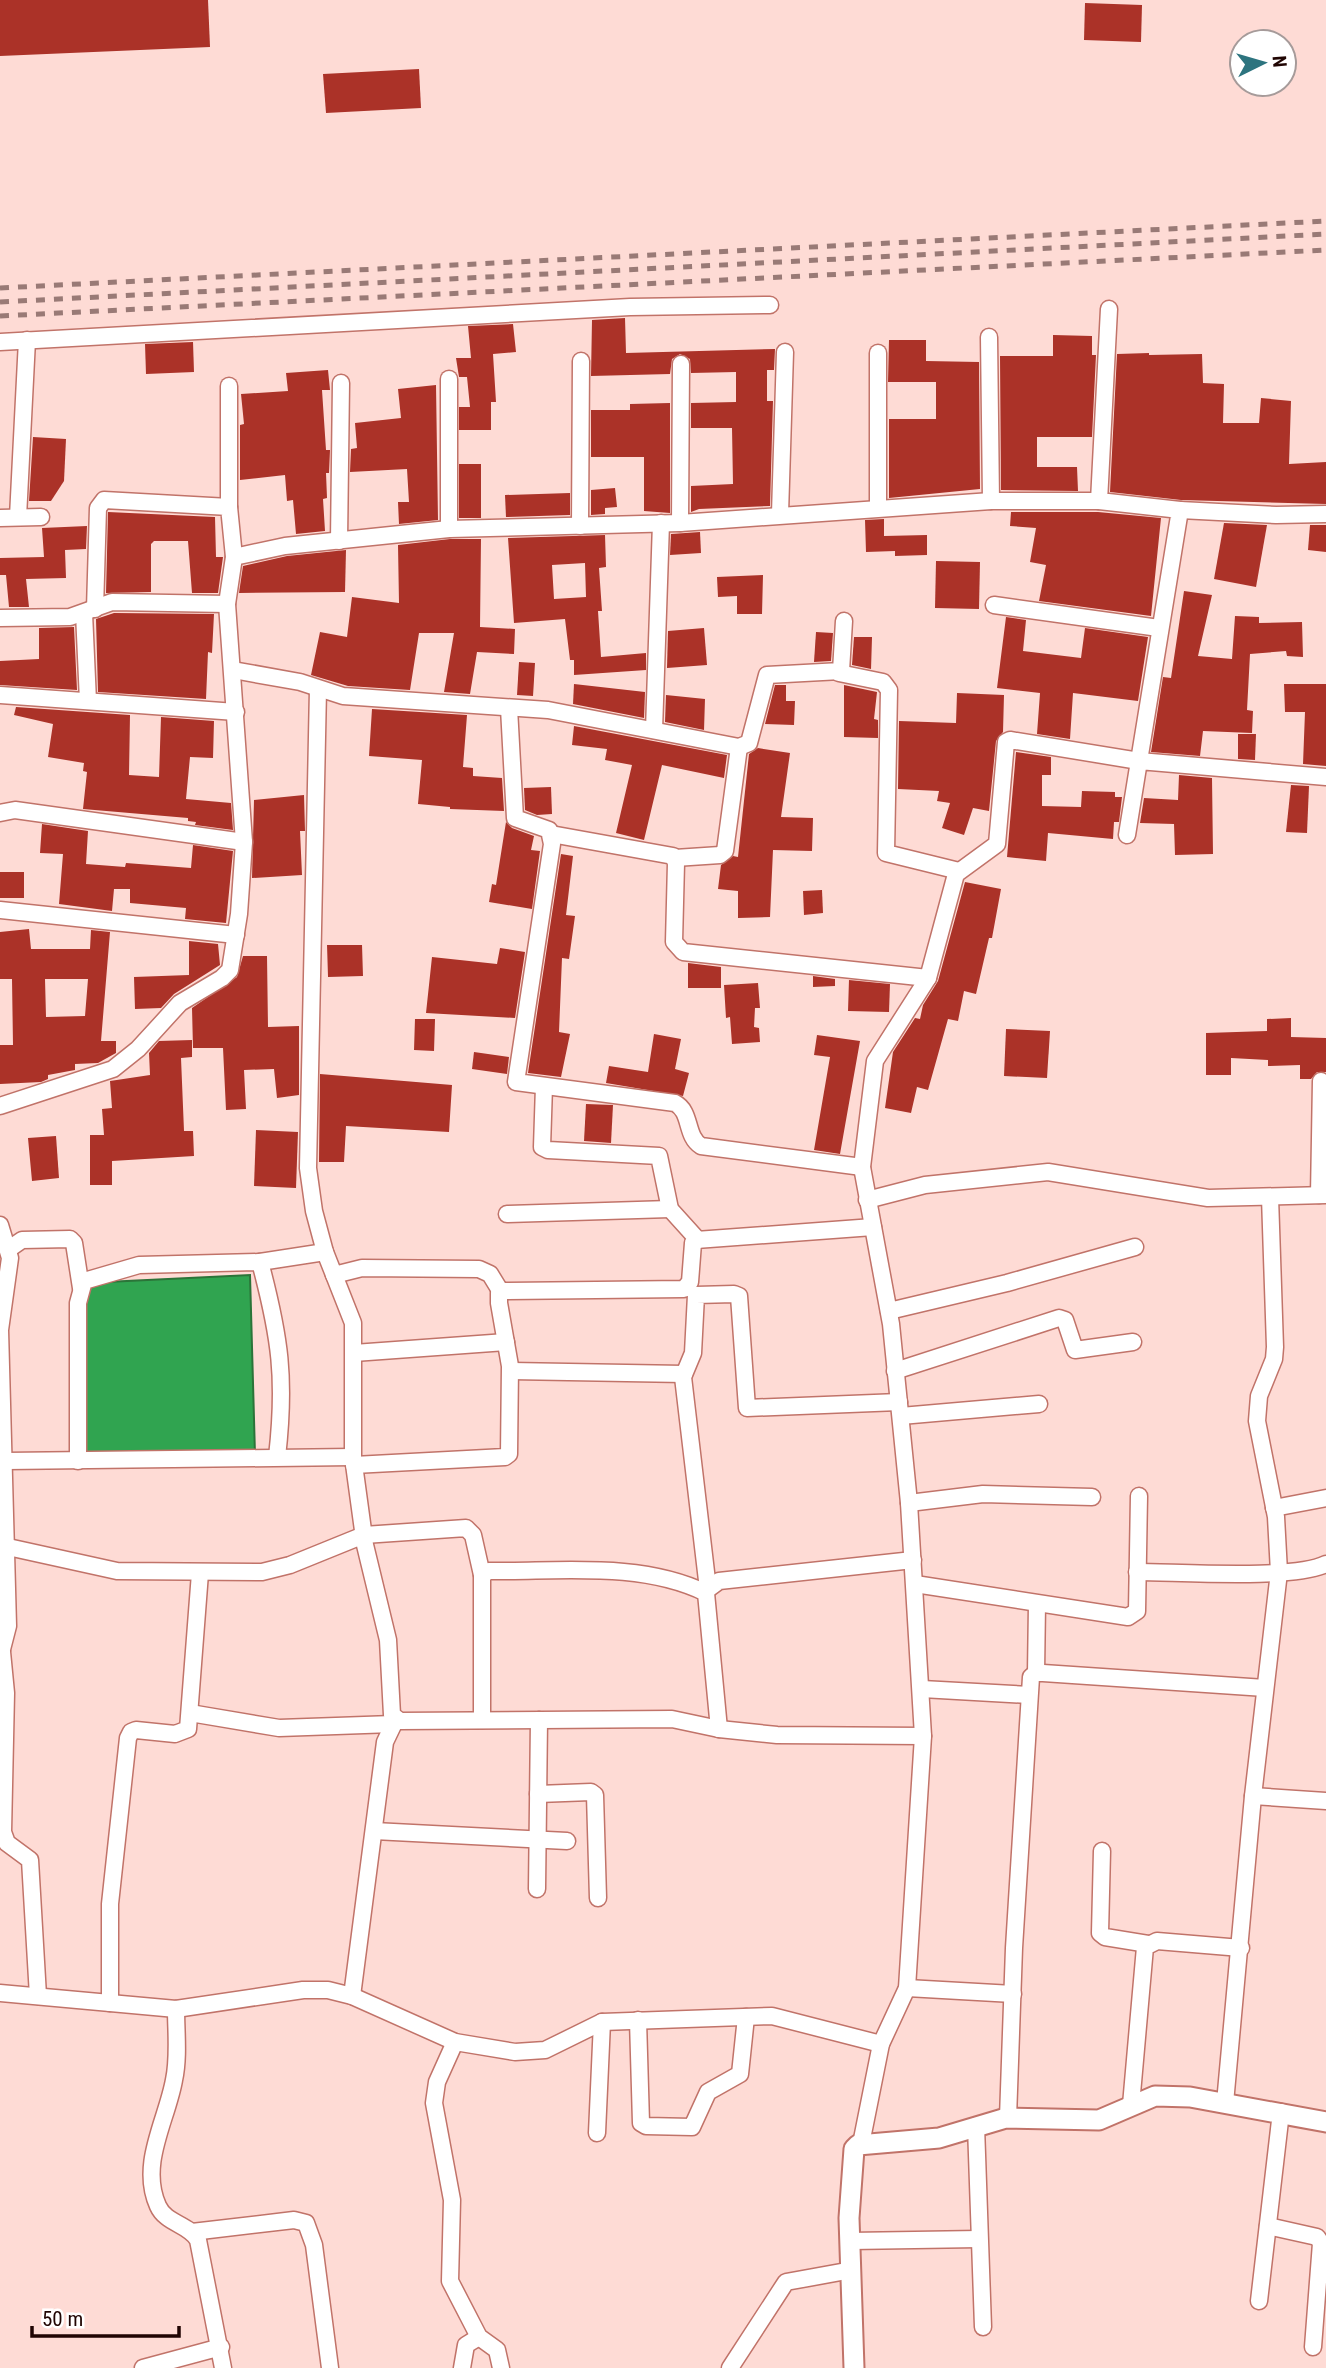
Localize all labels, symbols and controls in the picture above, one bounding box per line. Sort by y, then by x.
north arrow [1228,28,1298,98]
text: N [1267,55,1291,68]
scale bar [32,2294,178,2338]
text: 50 m [42,2307,83,2331]

